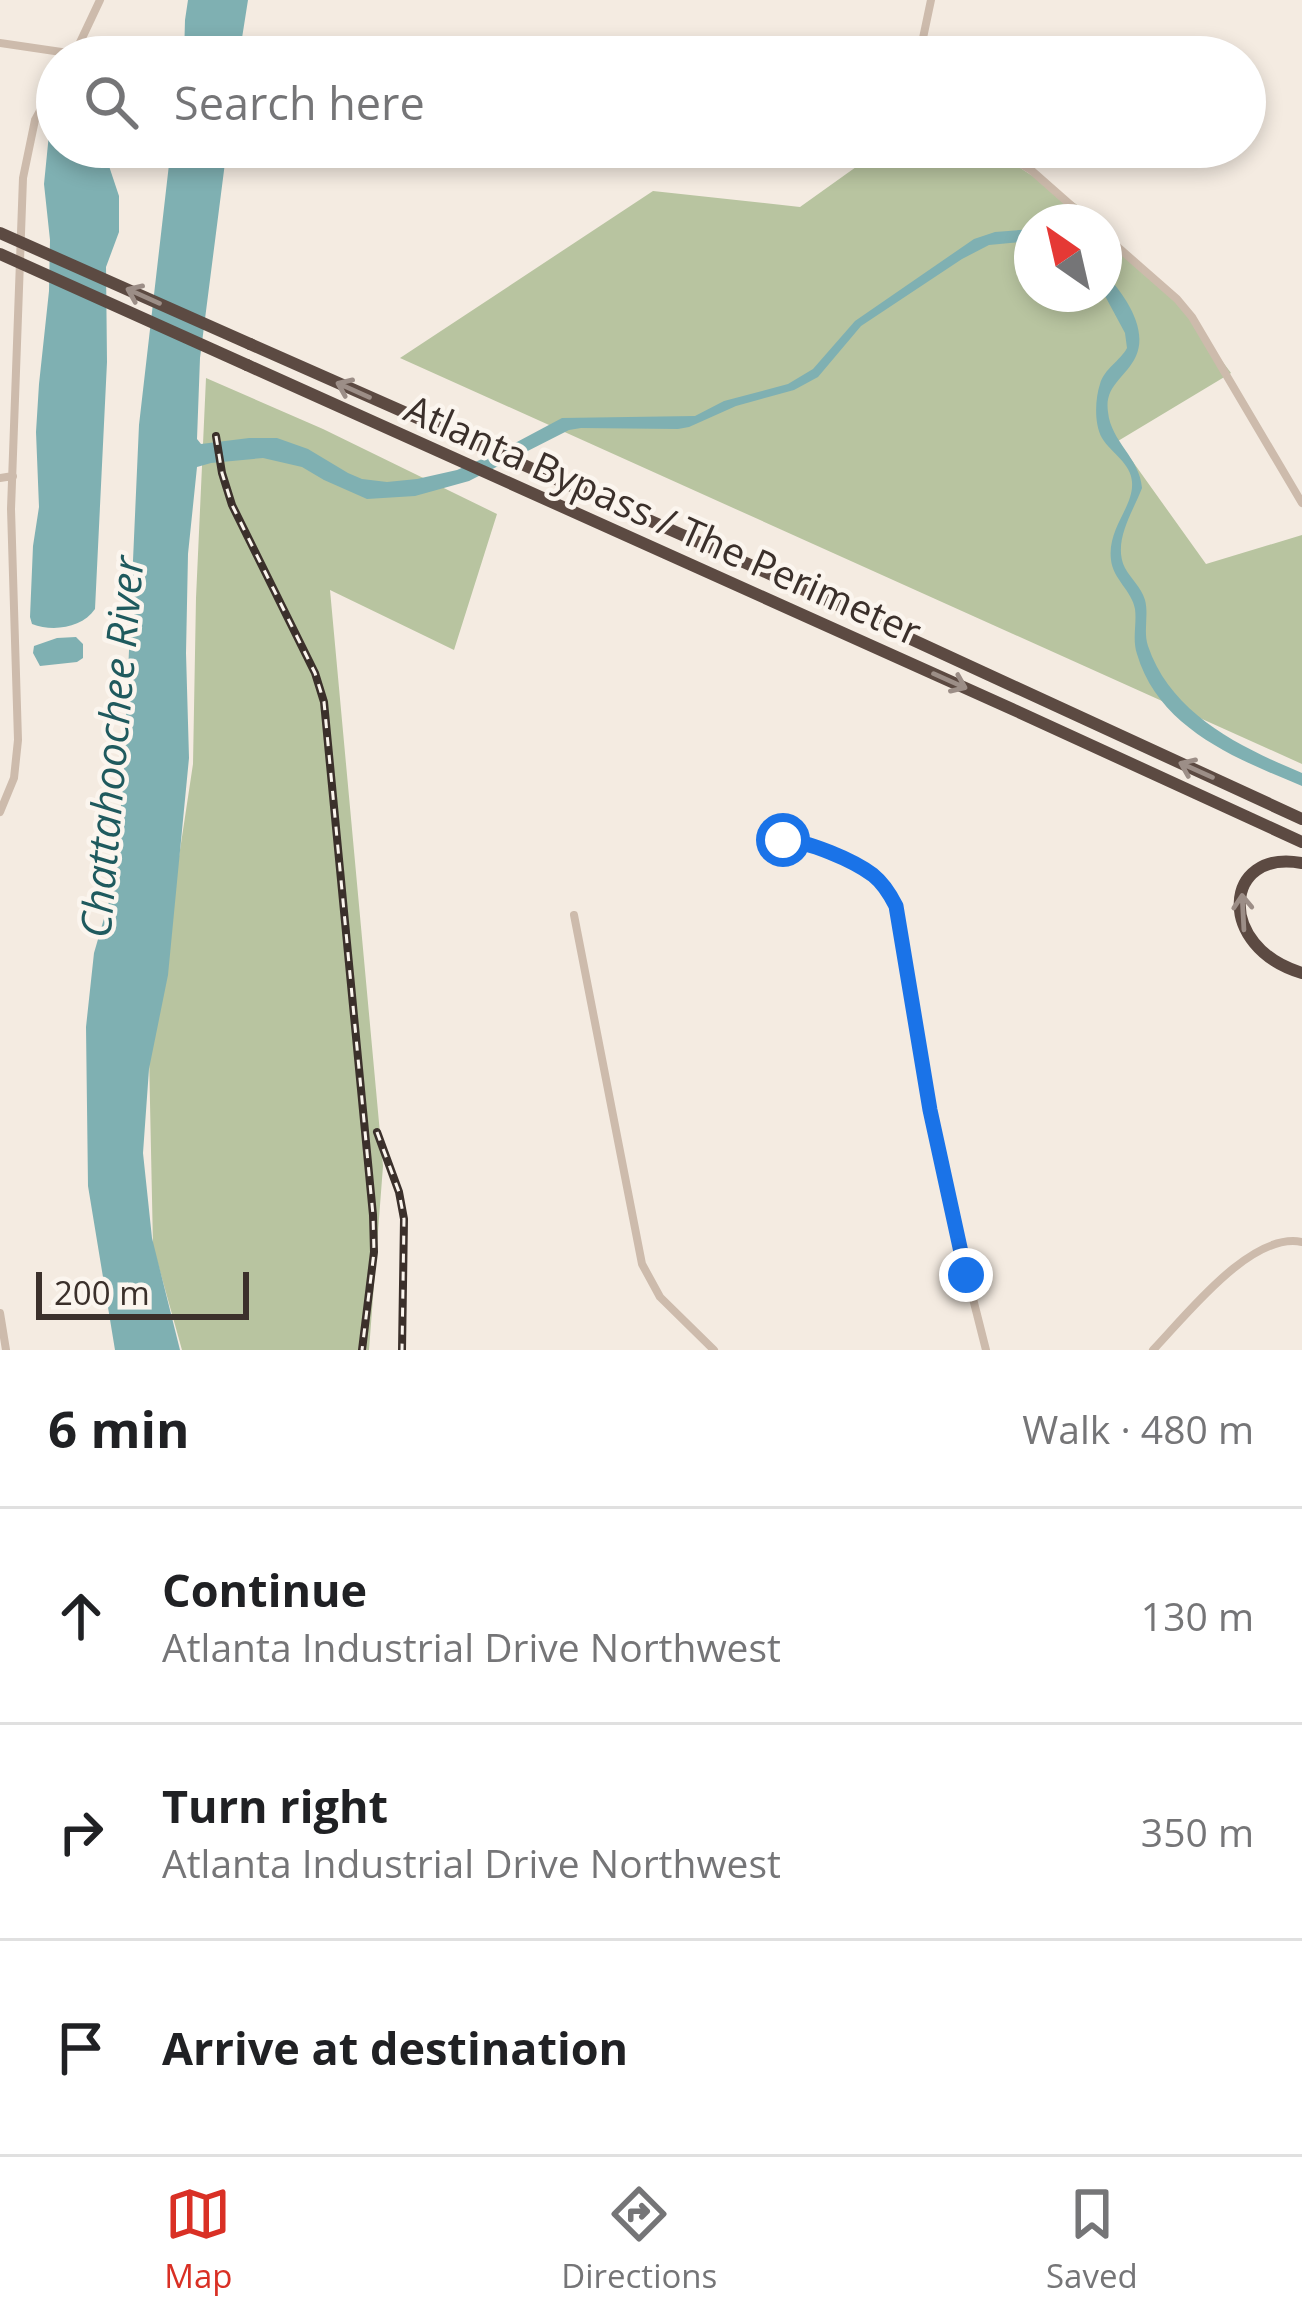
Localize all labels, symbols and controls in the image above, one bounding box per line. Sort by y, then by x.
search box [36,36,1266,168]
icon: search [78,69,144,135]
text: Search here [174,72,425,133]
north arrow [1014,204,1122,312]
one-way arrow [126,284,162,306]
one-way arrow [336,377,372,399]
street label: Atlanta Bypass / The Perimeter [397,381,930,657]
water label: Chattahoochee River [65,552,156,940]
one-way arrow [931,672,967,694]
one-way arrow [1179,758,1215,780]
route start [756,813,810,867]
one-way arrow [1231,893,1254,932]
route end [939,1248,993,1302]
scale bar [36,1266,249,1319]
text: 200 m [54,1270,150,1315]
text: 6 min [48,1393,190,1463]
text: Walk · 480 m [1022,1402,1254,1455]
text: Continue [162,1559,367,1620]
icon: ahead [48,1583,114,1649]
text: 130 m [1141,1589,1254,1642]
text: Atlanta Industrial Drive Northwest [162,1620,781,1673]
text: Turn right [162,1775,388,1836]
icon: right [48,1799,114,1865]
text: 350 m [1141,1805,1254,1858]
text: Atlanta Industrial Drive Northwest [162,1836,781,1889]
icon: arrive [48,2015,114,2081]
text: Arrive at destination [162,2017,628,2078]
tab: Map [164,2181,233,2298]
tab: Directions [561,2181,717,2298]
tab: Saved [1046,2181,1138,2298]

